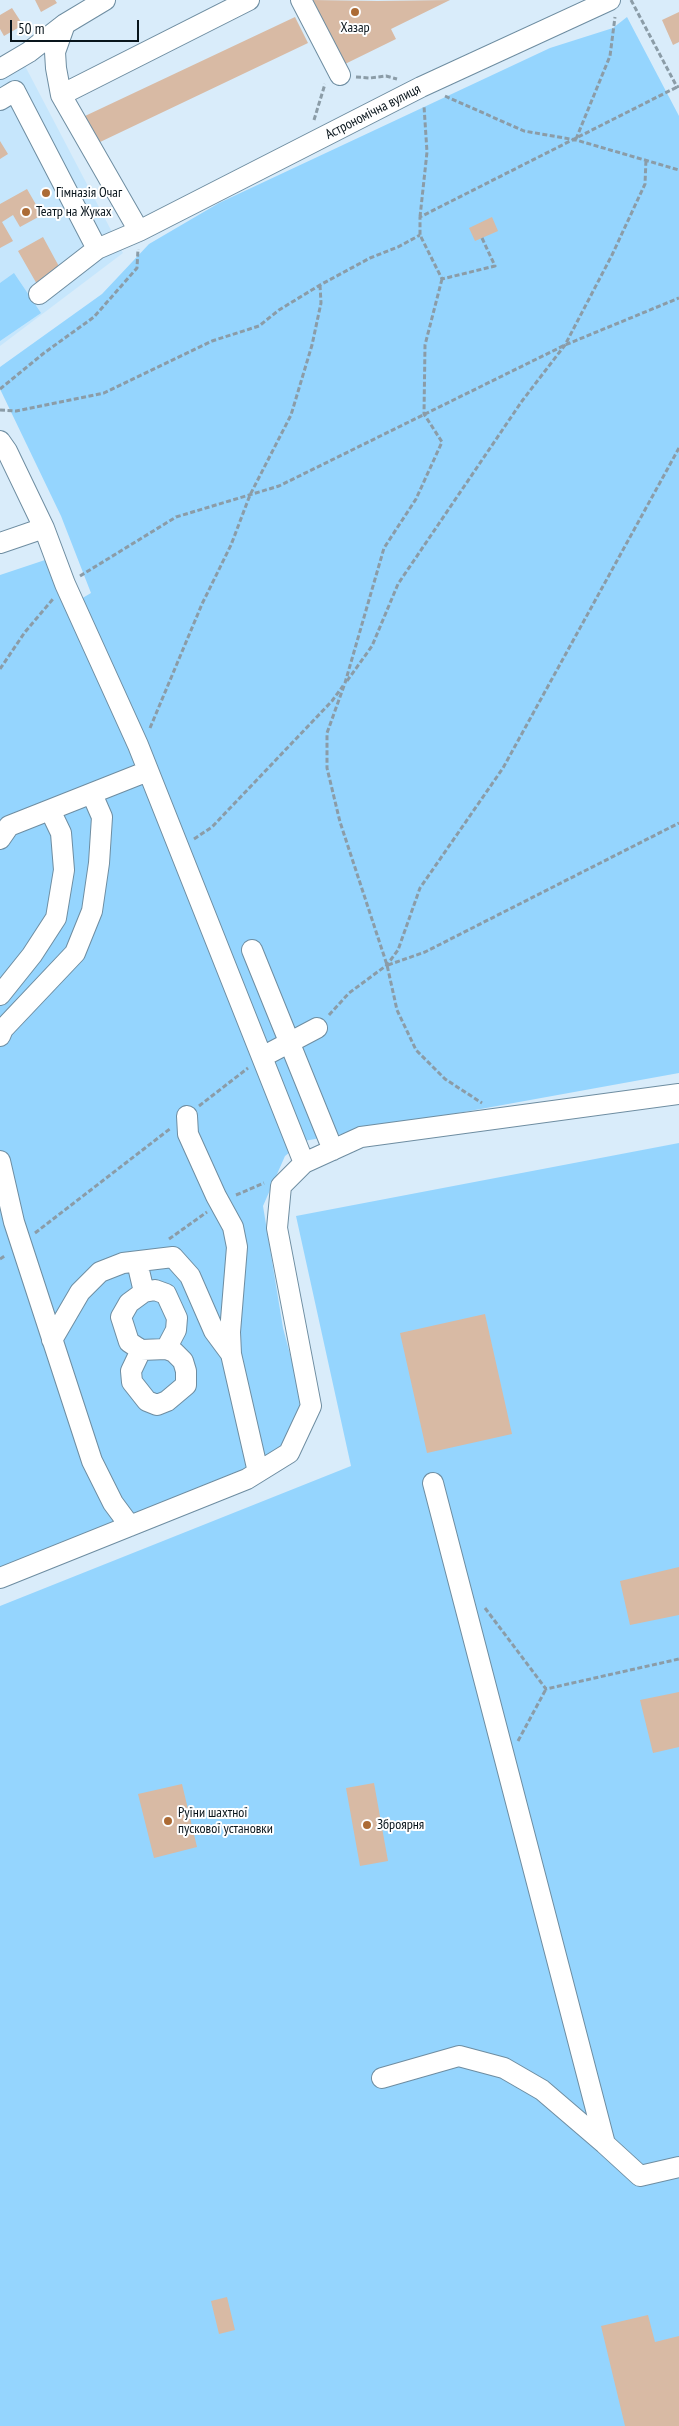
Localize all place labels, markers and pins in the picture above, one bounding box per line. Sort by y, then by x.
marker: Хазар [349,6,361,18]
place label: Хазар [340,20,370,36]
place label: Гімназія Очаг [56,185,122,201]
marker: Гімназія Очаг [40,187,52,199]
place label: Театр на Жуках [36,204,112,220]
marker: Театр на Жуках [20,206,32,218]
place label: Руїни шахтної пускової установки [178,1805,273,1838]
marker: Руїни шахтної пускової установки [162,1815,174,1827]
place label: Зброярня [377,1817,424,1833]
marker: Зброярня [361,1819,373,1831]

